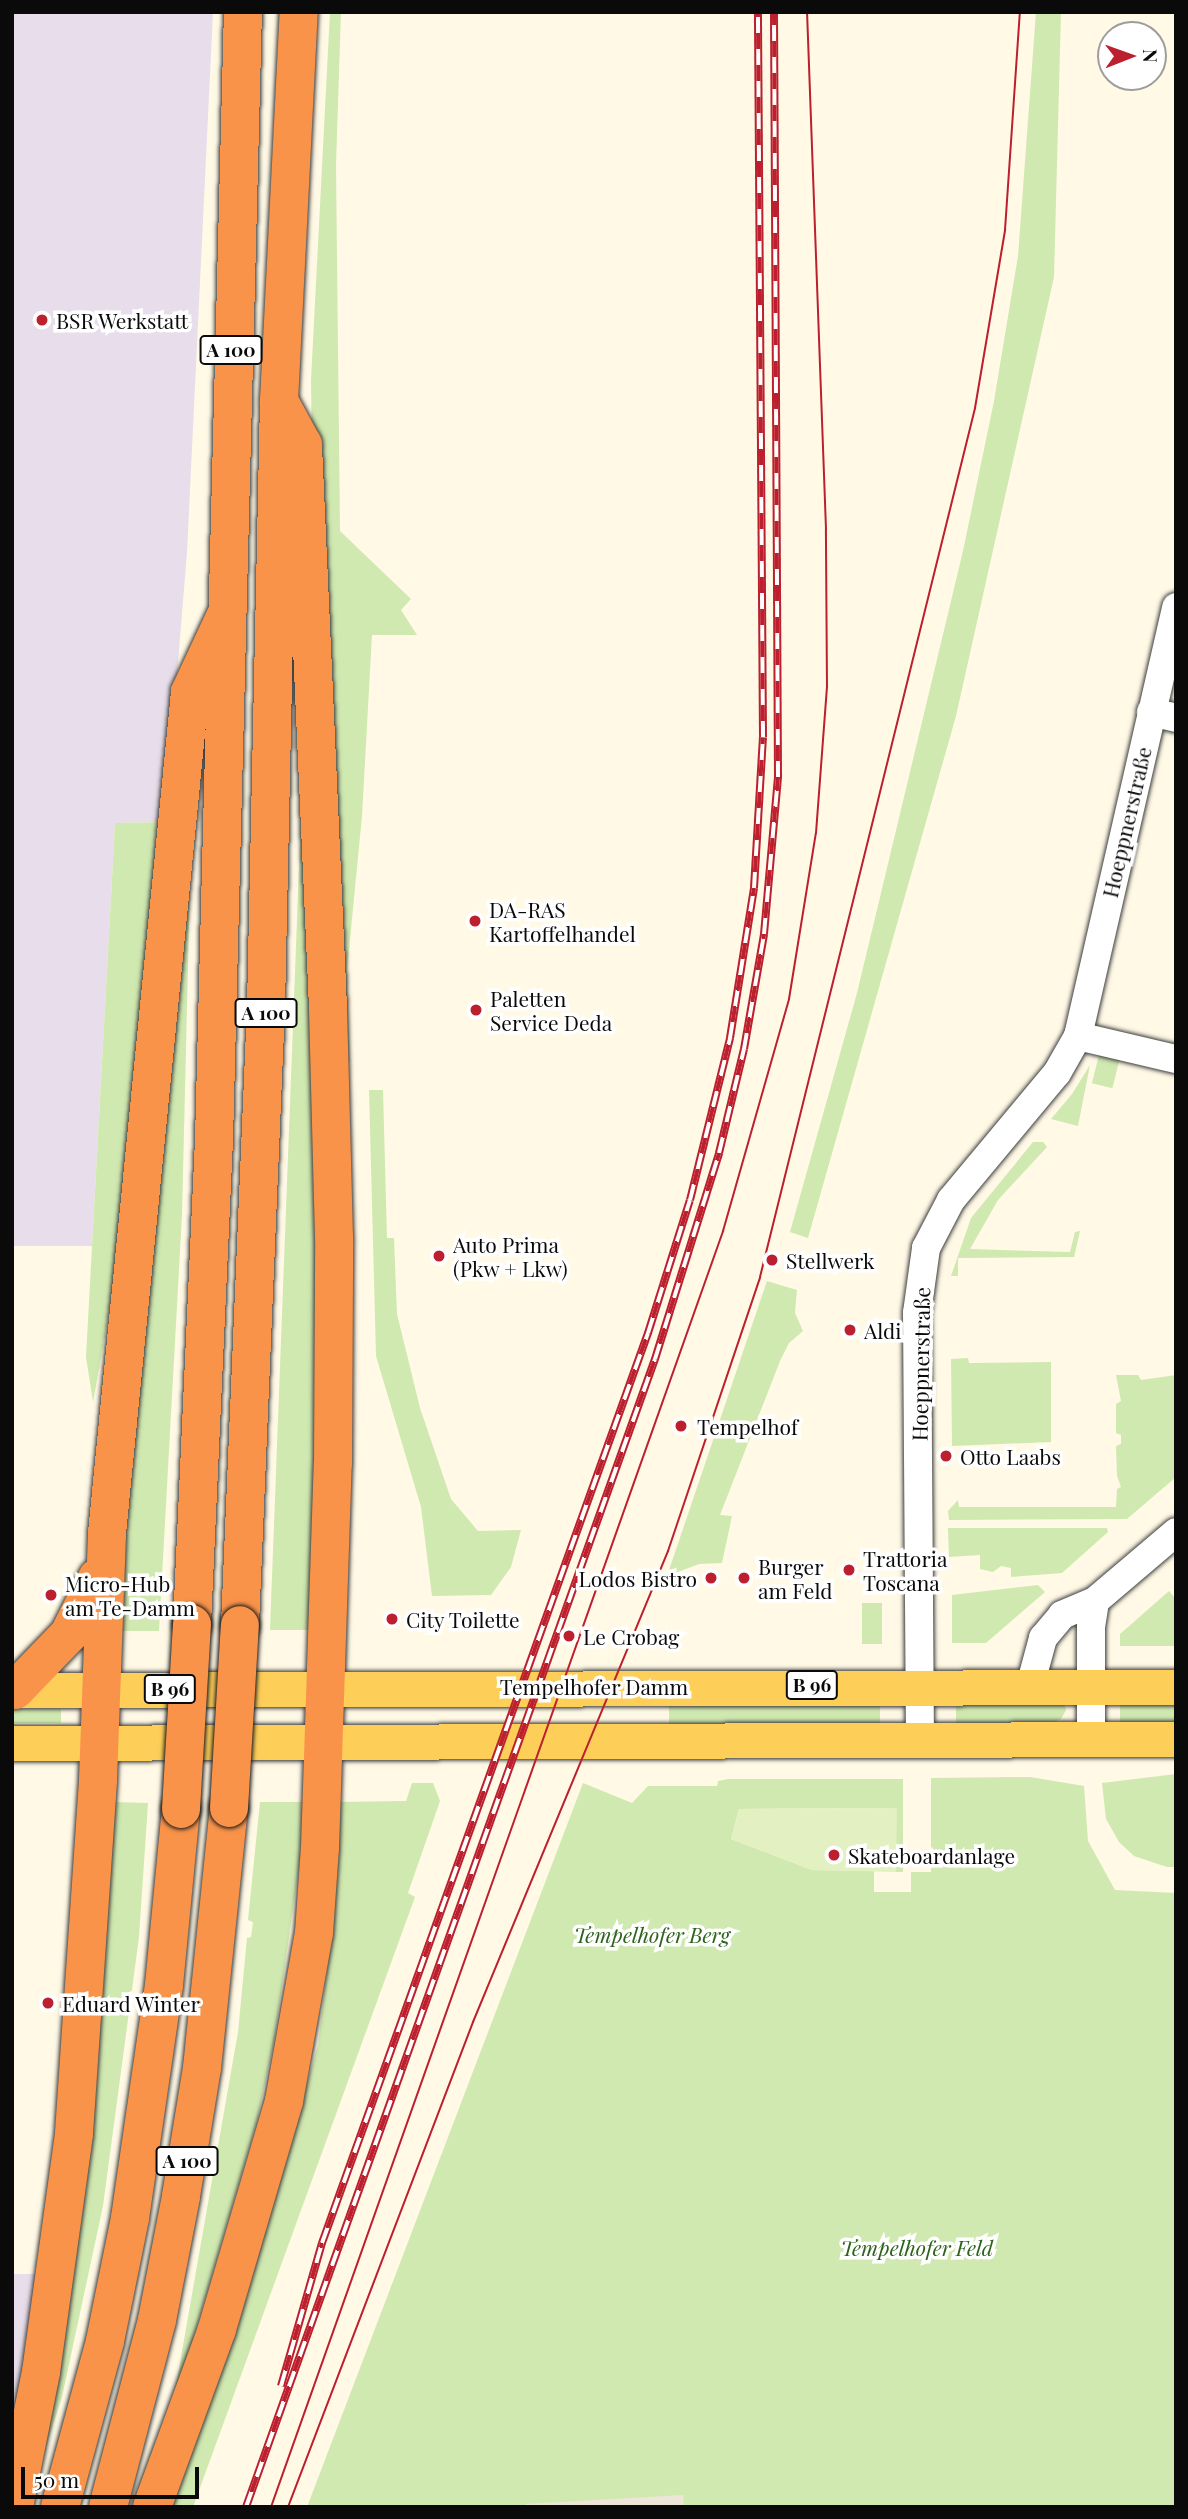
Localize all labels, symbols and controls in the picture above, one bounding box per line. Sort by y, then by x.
north arrow [1097,21,1167,91]
text: N [1138,49,1164,63]
place label: BSR Werkstatt [56,307,189,333]
marker: BSR Werkstatt [34,312,50,328]
road number: A 100 [200,334,262,366]
street label: Hoeppnerstraße [1096,744,1156,900]
place label: DA-RAS Kartoffelhandel [489,896,636,946]
marker: DA-RAS Kartoffelhandel [467,913,483,929]
place label: Paletten Service Deda [490,985,612,1035]
road number: A 100 [234,998,298,1028]
marker: Paletten Service Deda [468,1002,484,1018]
place label: Auto Prima (Pkw + Lkw) [453,1231,568,1281]
place label: Stellwerk [786,1247,874,1273]
marker: Auto Prima (Pkw + Lkw) [431,1248,447,1264]
marker: Stellwerk [764,1252,780,1268]
street label: Hoeppnerstraße [906,1287,934,1441]
place label: Aldi [864,1317,901,1343]
marker: Aldi [842,1322,858,1338]
place label: Tempelhof [697,1413,798,1439]
marker: Tempelhof [671,1416,691,1436]
place label: Otto Laabs [960,1443,1061,1469]
marker: Otto Laabs [938,1448,954,1464]
place label: Trattoria Toscana [863,1545,947,1595]
place label: Burger am Feld [758,1553,832,1603]
marker: Trattoria Toscana [841,1562,857,1578]
place label: Lodos Bistro [578,1565,697,1591]
place label: Micro-Hub am Te-Damm [65,1570,195,1620]
marker: Lodos Bistro [703,1570,719,1586]
marker: Burger am Feld [736,1570,752,1586]
marker: Micro-Hub am Te-Damm [43,1587,59,1603]
place label: City Toilette [406,1606,521,1632]
marker: City Toilette [384,1611,400,1627]
place label: Le Crobag [583,1623,679,1649]
marker: Le Crobag [561,1628,577,1644]
road number: B 96 [786,1670,838,1700]
street label: Tempelhofer Damm [500,1673,688,1699]
road number: B 96 [144,1674,196,1704]
place label: Skateboardanlage [848,1842,1015,1868]
marker: Skateboardanlage [826,1847,842,1863]
park label: Tempelhofer Berg [574,1921,730,1947]
place label: Eduard Winter [62,1990,201,2016]
marker: Eduard Winter [40,1995,56,2011]
road number: A 100 [156,2146,218,2176]
park label: Tempelhofer Feld [841,2234,993,2260]
scale bar [24,2452,203,2496]
text: 50 m [34,2465,79,2493]

